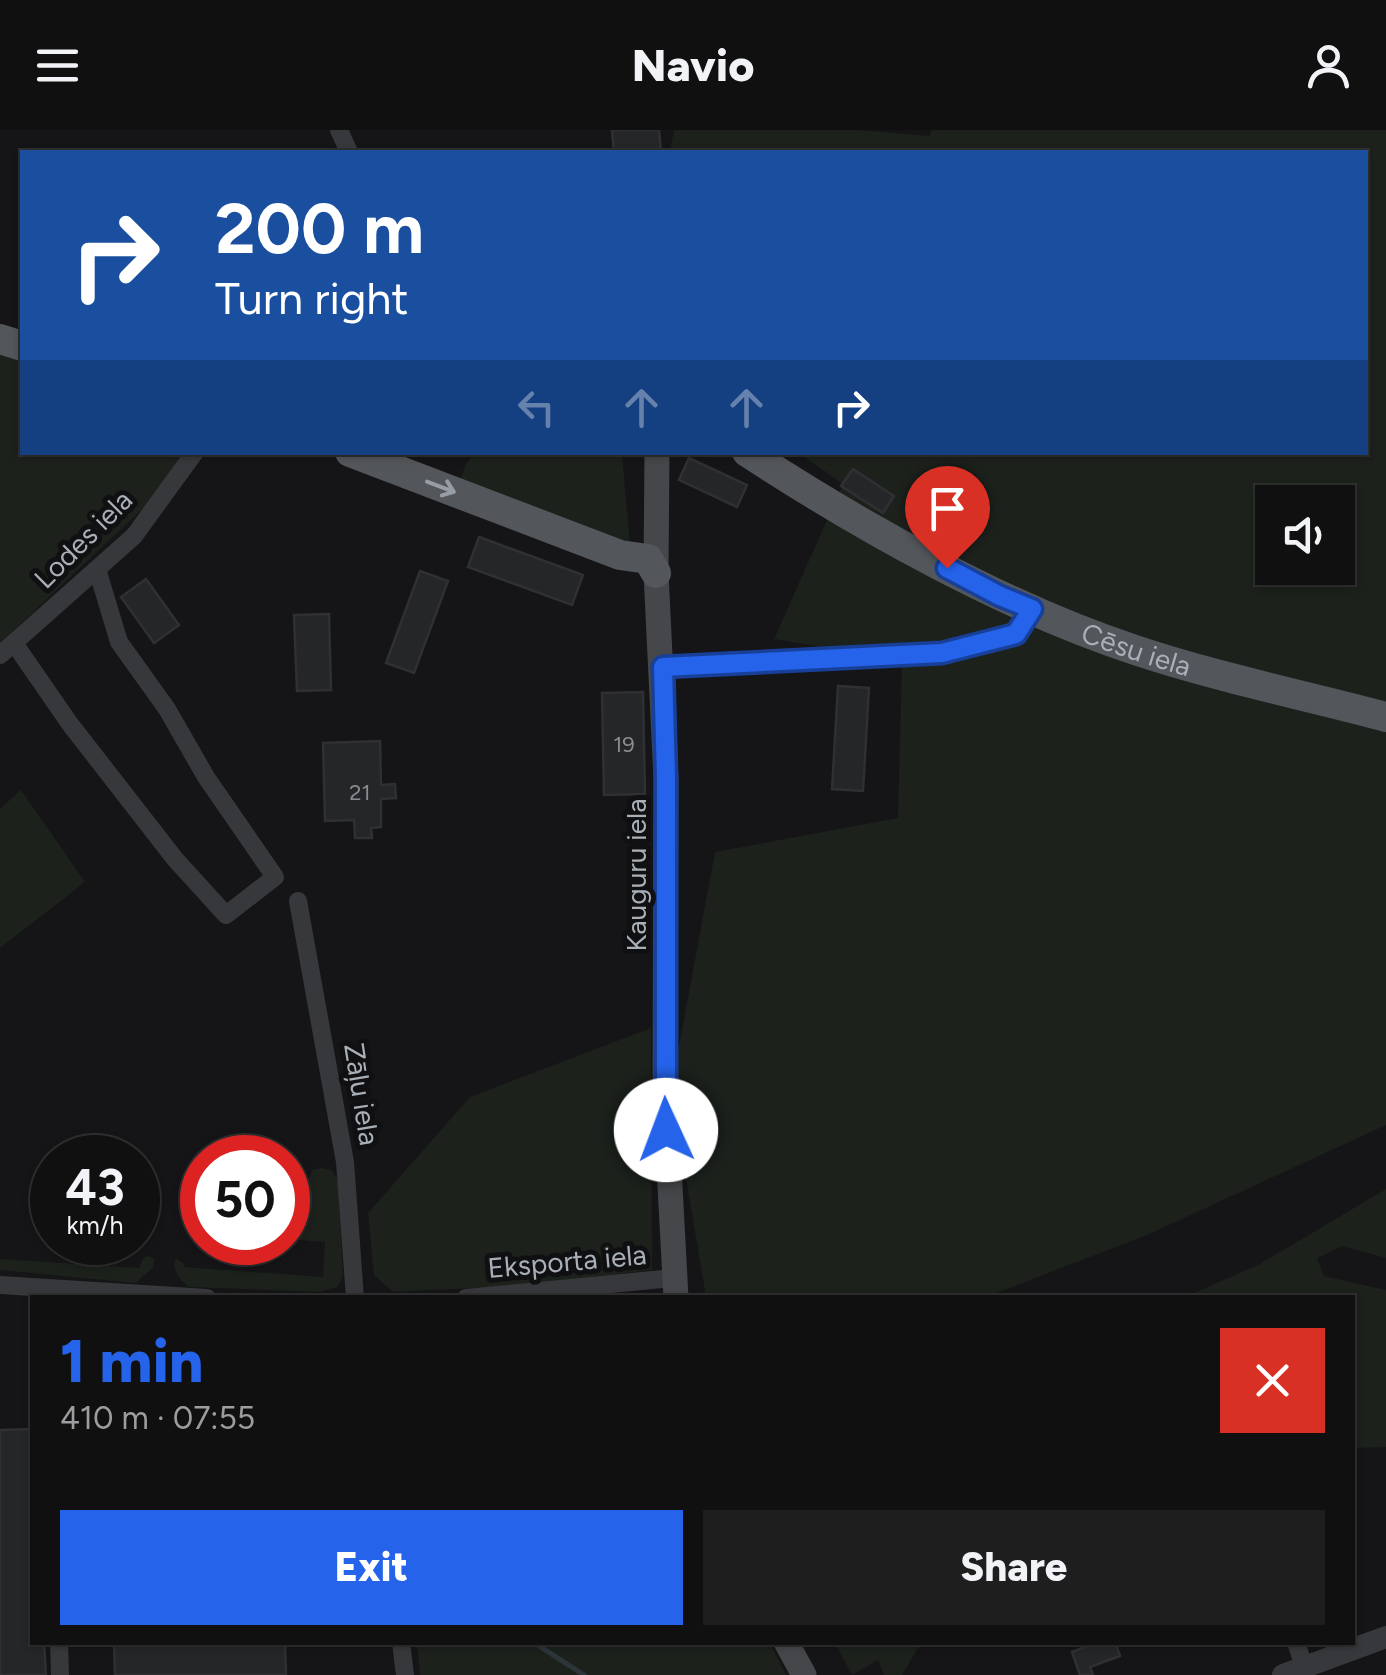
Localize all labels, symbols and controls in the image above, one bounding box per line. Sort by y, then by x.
icon: menu [30,38,85,93]
text: Navio [632,38,754,92]
icon: person [1301,38,1356,93]
text: 200 m [215,186,424,271]
icon: right [50,190,180,320]
text: Turn right [215,271,408,325]
icon: left [509,380,564,435]
icon: ahead [614,380,669,435]
icon: ahead [719,380,774,435]
icon: right [824,380,879,435]
pin [905,466,990,569]
one-way arrow [425,479,456,497]
icon: arrive [920,481,975,536]
street label: Lodes iela [27,483,139,595]
map controls [1255,485,1355,585]
button: sound [1255,485,1355,585]
street label: Cēsu iela [1077,615,1195,683]
house number: 19 [613,731,635,758]
house number: 21 [349,779,371,806]
street label: Kauguru iela [619,798,653,952]
street label: Zāļu iela [337,1040,387,1148]
position arrow [614,1078,718,1182]
speed limit sign: 50 [180,1135,310,1265]
text: 43 [65,1157,125,1218]
text: km/h [66,1210,124,1240]
street label: Eksporta iela [486,1237,648,1285]
text: 1 min [60,1325,203,1397]
button: close [1220,1328,1325,1433]
text: 410 m · 07:55 [60,1399,255,1437]
button: Exit [60,1510,683,1625]
button: Share [703,1510,1325,1625]

